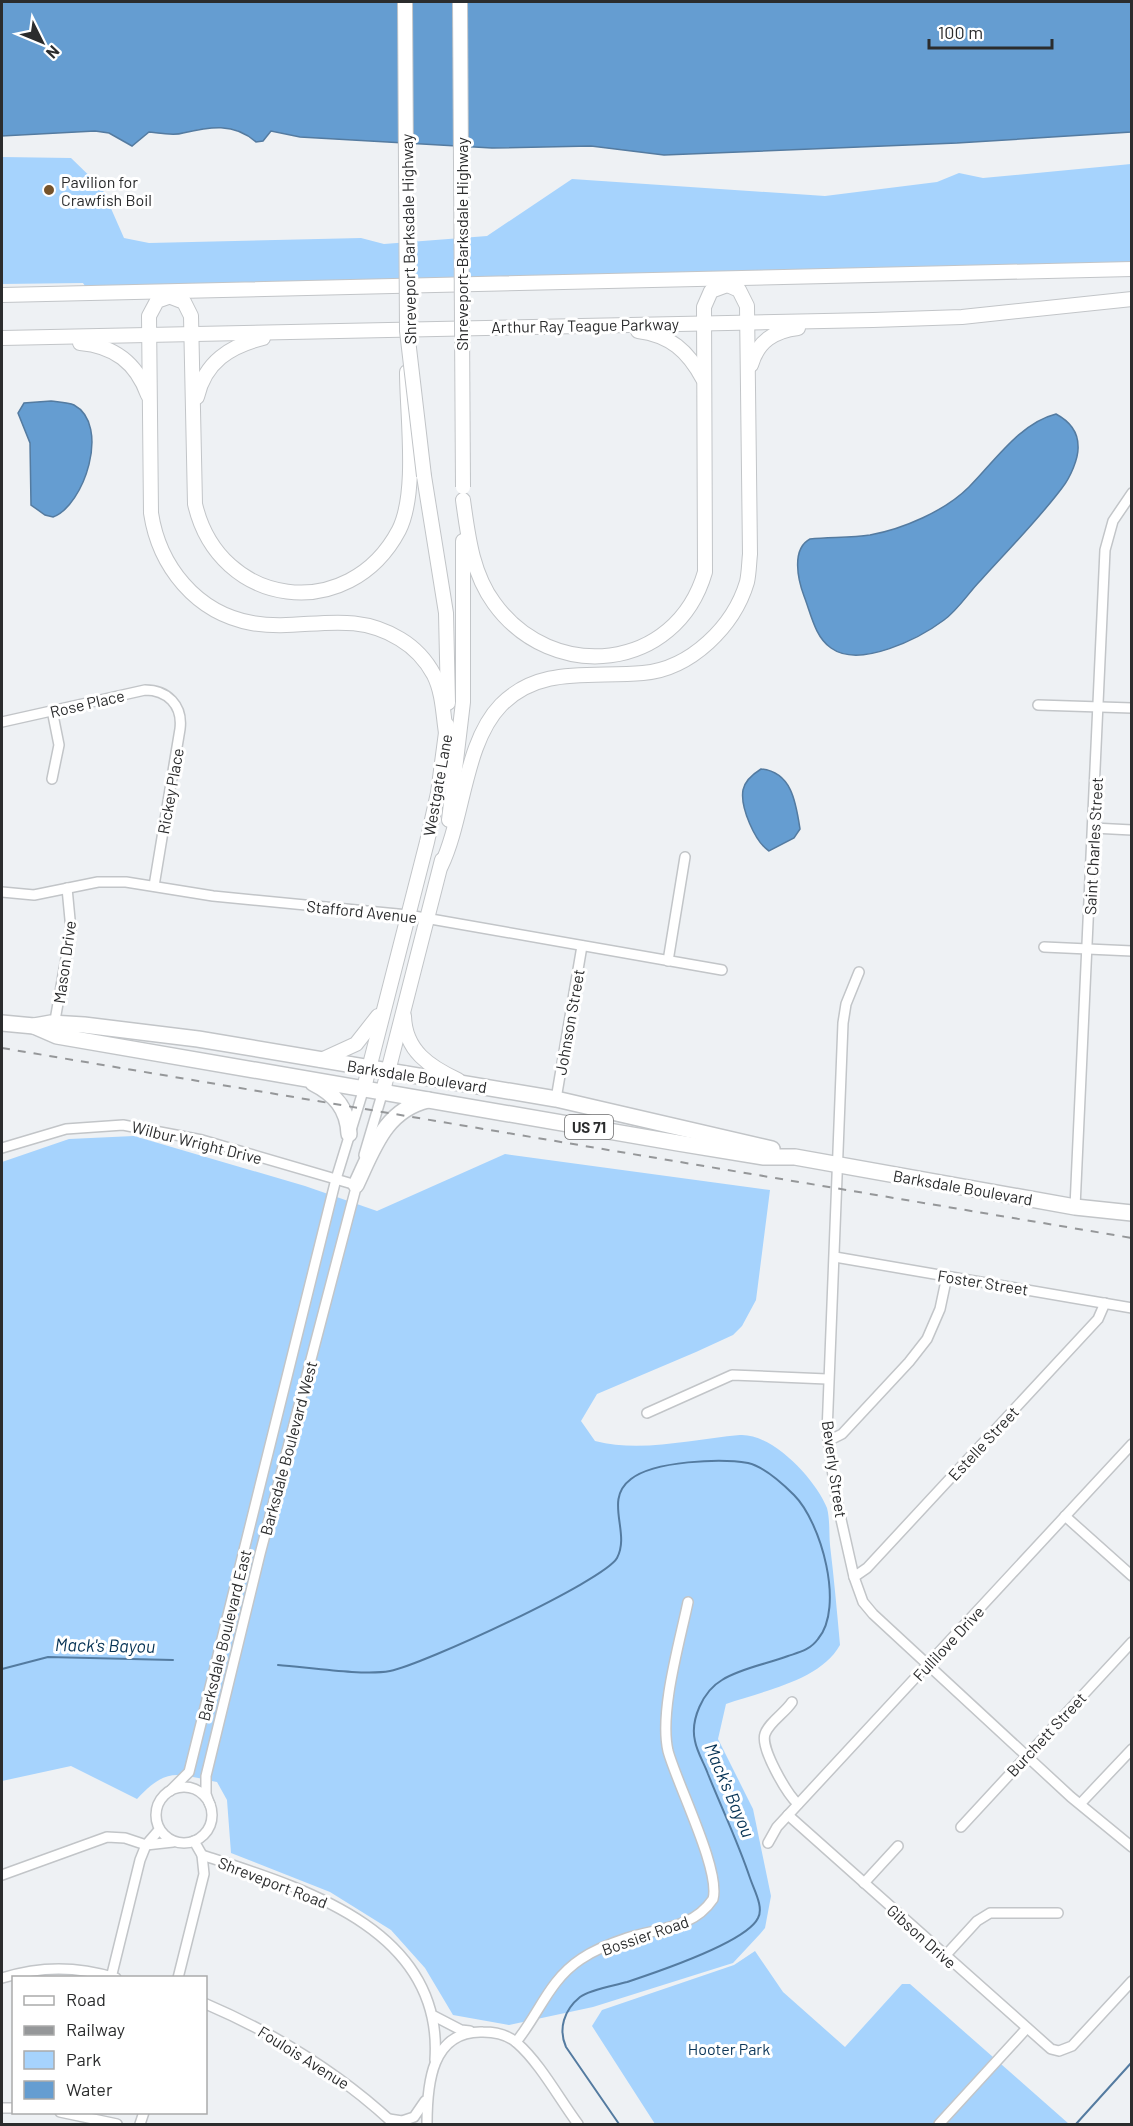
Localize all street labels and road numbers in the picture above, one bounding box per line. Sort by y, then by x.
street label: Shreveport Barksdale Highway [397,133,419,345]
street label: Shreveport-Barksdale Highway [452,137,471,351]
street label: Arthur Ray Teague Parkway [491,314,680,336]
street label: Rose Place [48,685,126,721]
street label: Westgate Lane [419,732,455,838]
street label: Rickey Place [153,747,187,835]
street label: Saint Charles Street [1080,776,1106,916]
street label: Stafford Avenue [306,896,418,926]
street label: Mason Drive [49,919,79,1005]
street label: Johnson Street [550,968,588,1076]
street label: Barksdale Boulevard [346,1056,488,1096]
road number: US 71 [565,1115,613,1139]
street label: Wilbur Wright Drive [130,1117,264,1167]
street label: Barksdale Boulevard [892,1165,1034,1209]
street label: Foster Street [936,1265,1030,1299]
street label: Barksdale Boulevard West [256,1359,320,1537]
street label: Estelle Street [944,1402,1022,1484]
street label: Beverly Street [819,1419,851,1519]
street label: Barksdale Boulevard East [194,1547,254,1723]
street label: Fullilove Drive [908,1602,988,1684]
street label: Burchett Street [1002,1688,1090,1780]
street label: Shreveport Road [216,1852,330,1912]
street label: Gibson Drive [883,1900,961,1972]
street label: Bossier Road [599,1911,691,1959]
street label: Foulois Avenue [255,2021,353,2093]

